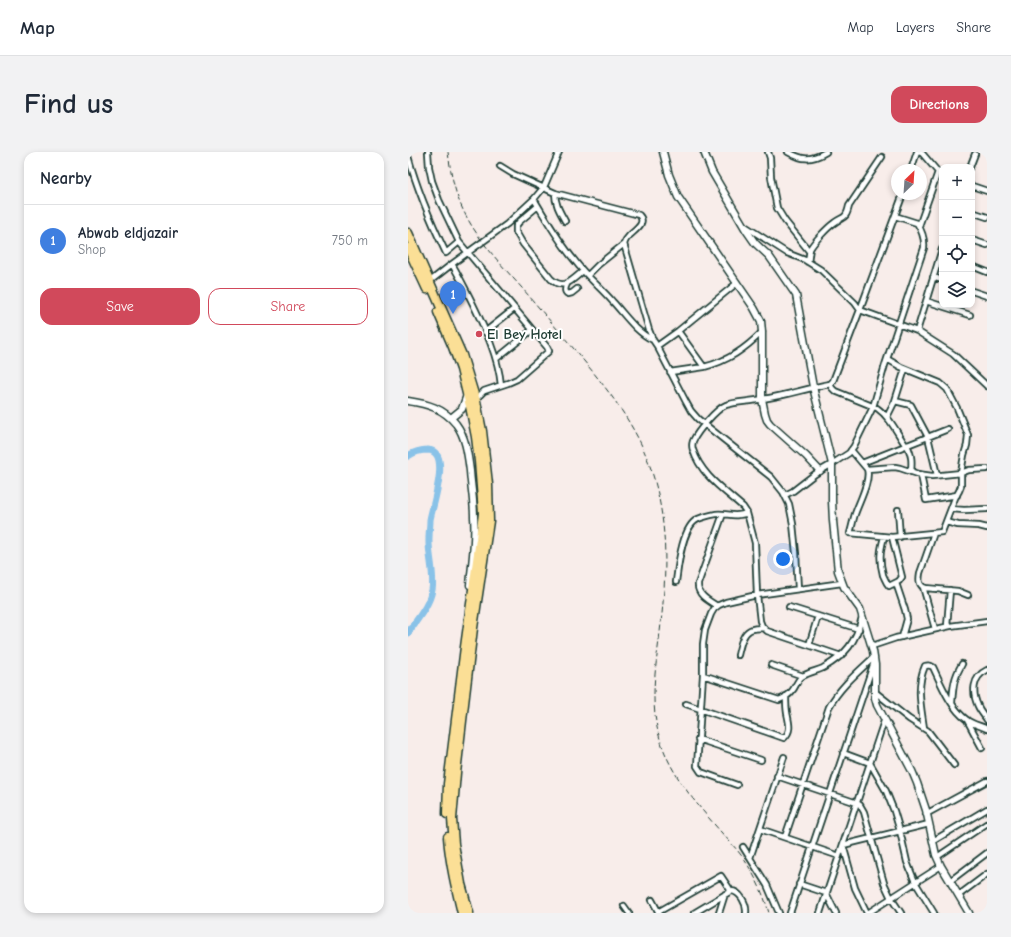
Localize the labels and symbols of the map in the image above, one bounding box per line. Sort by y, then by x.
north arrow [891,164,927,200]
pin: 1 [440,281,466,314]
place label: El Bey Hotel [487,326,562,343]
marker: El Bey Hotel [474,329,484,339]
your location [773,549,793,569]

